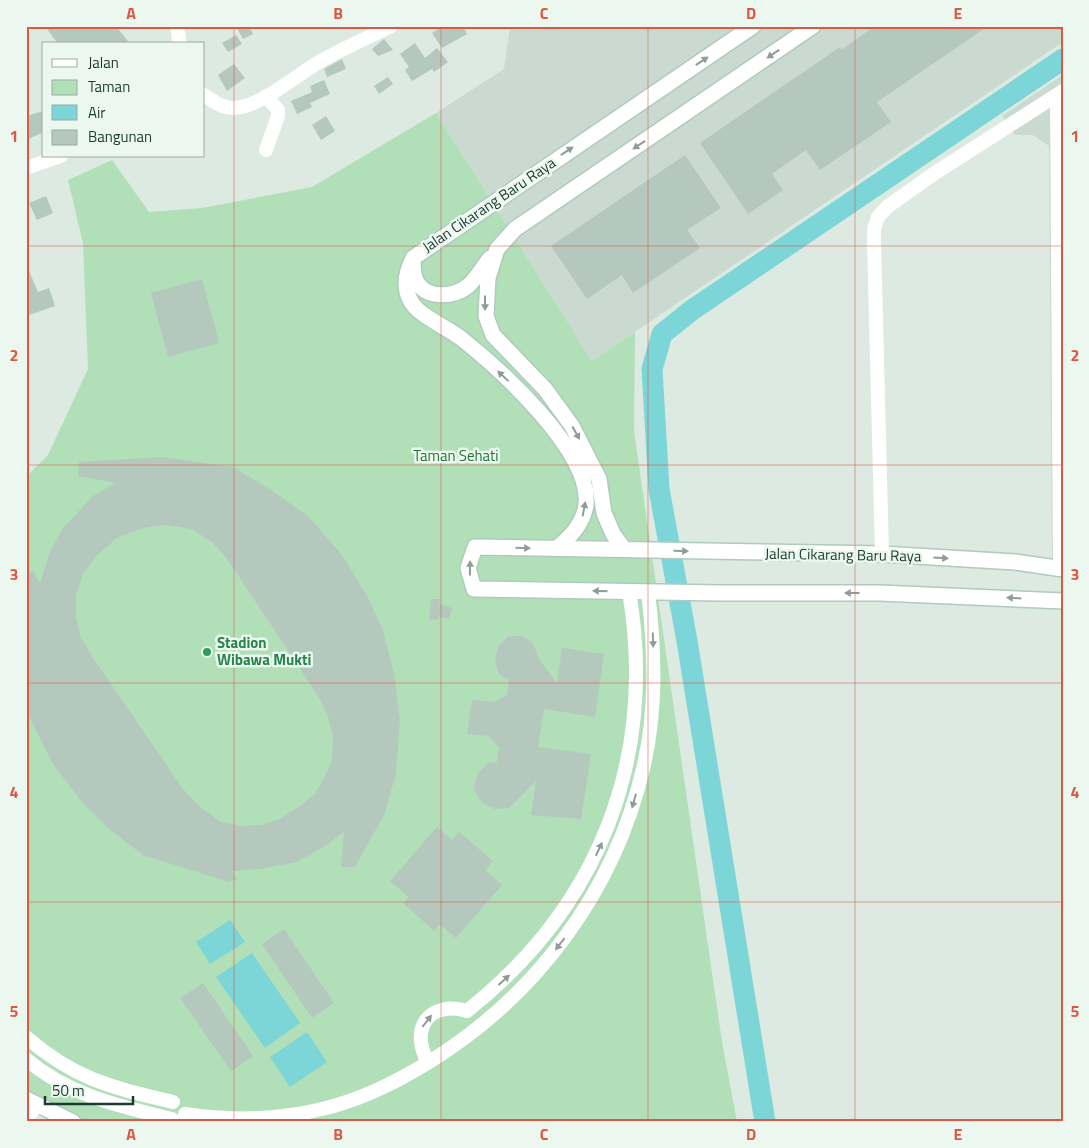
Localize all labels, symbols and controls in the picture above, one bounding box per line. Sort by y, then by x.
text: A [126,1,136,25]
text: B [333,1,343,25]
text: C [540,1,549,25]
text: D [746,1,756,25]
text: E [954,1,963,25]
legend [42,42,205,158]
one-way arrow [766,49,780,59]
text: Jalan [88,51,119,74]
one-way arrow [696,56,709,65]
text: Taman [88,75,130,98]
text: Air [88,101,105,124]
text: 1 [10,124,18,148]
text: 1 [1071,124,1079,148]
text: Bangunan [88,125,152,148]
one-way arrow [632,140,646,150]
one-way arrow [561,146,574,156]
street label: Jalan Cikarang Baru Raya [417,151,560,258]
one-way arrow [481,296,489,312]
text: 2 [10,343,18,367]
text: 2 [1071,343,1079,367]
one-way arrow [497,370,509,382]
one-way arrow [572,427,581,440]
park label: Taman Sehati [413,444,499,467]
one-way arrow [580,501,588,517]
street label: Jalan Cikarang Baru Raya [765,542,922,567]
one-way arrow [516,544,532,552]
one-way arrow [673,547,689,555]
one-way arrow [934,554,950,562]
one-way arrow [466,559,474,575]
text: 3 [10,562,18,586]
text: 3 [1071,562,1079,586]
one-way arrow [592,587,608,595]
one-way arrow [843,589,859,597]
one-way arrow [1006,594,1022,602]
place label: Stadion Wibawa Mukti [217,631,311,671]
one-way arrow [650,632,658,648]
marker: Stadion Wibawa Mukti [201,646,213,658]
text: 4 [10,780,19,804]
text: 4 [1071,780,1080,804]
one-way arrow [630,793,638,808]
one-way arrow [595,842,603,856]
one-way arrow [555,937,565,951]
one-way arrow [498,974,511,985]
text: 5 [10,999,19,1023]
text: 5 [1071,999,1080,1023]
one-way arrow [422,1014,432,1028]
scale bar [45,1073,132,1105]
text: 50 m [52,1079,85,1102]
text: A [126,1122,136,1146]
text: B [333,1122,343,1146]
text: C [540,1122,549,1146]
text: D [746,1122,756,1146]
text: E [954,1122,963,1146]

